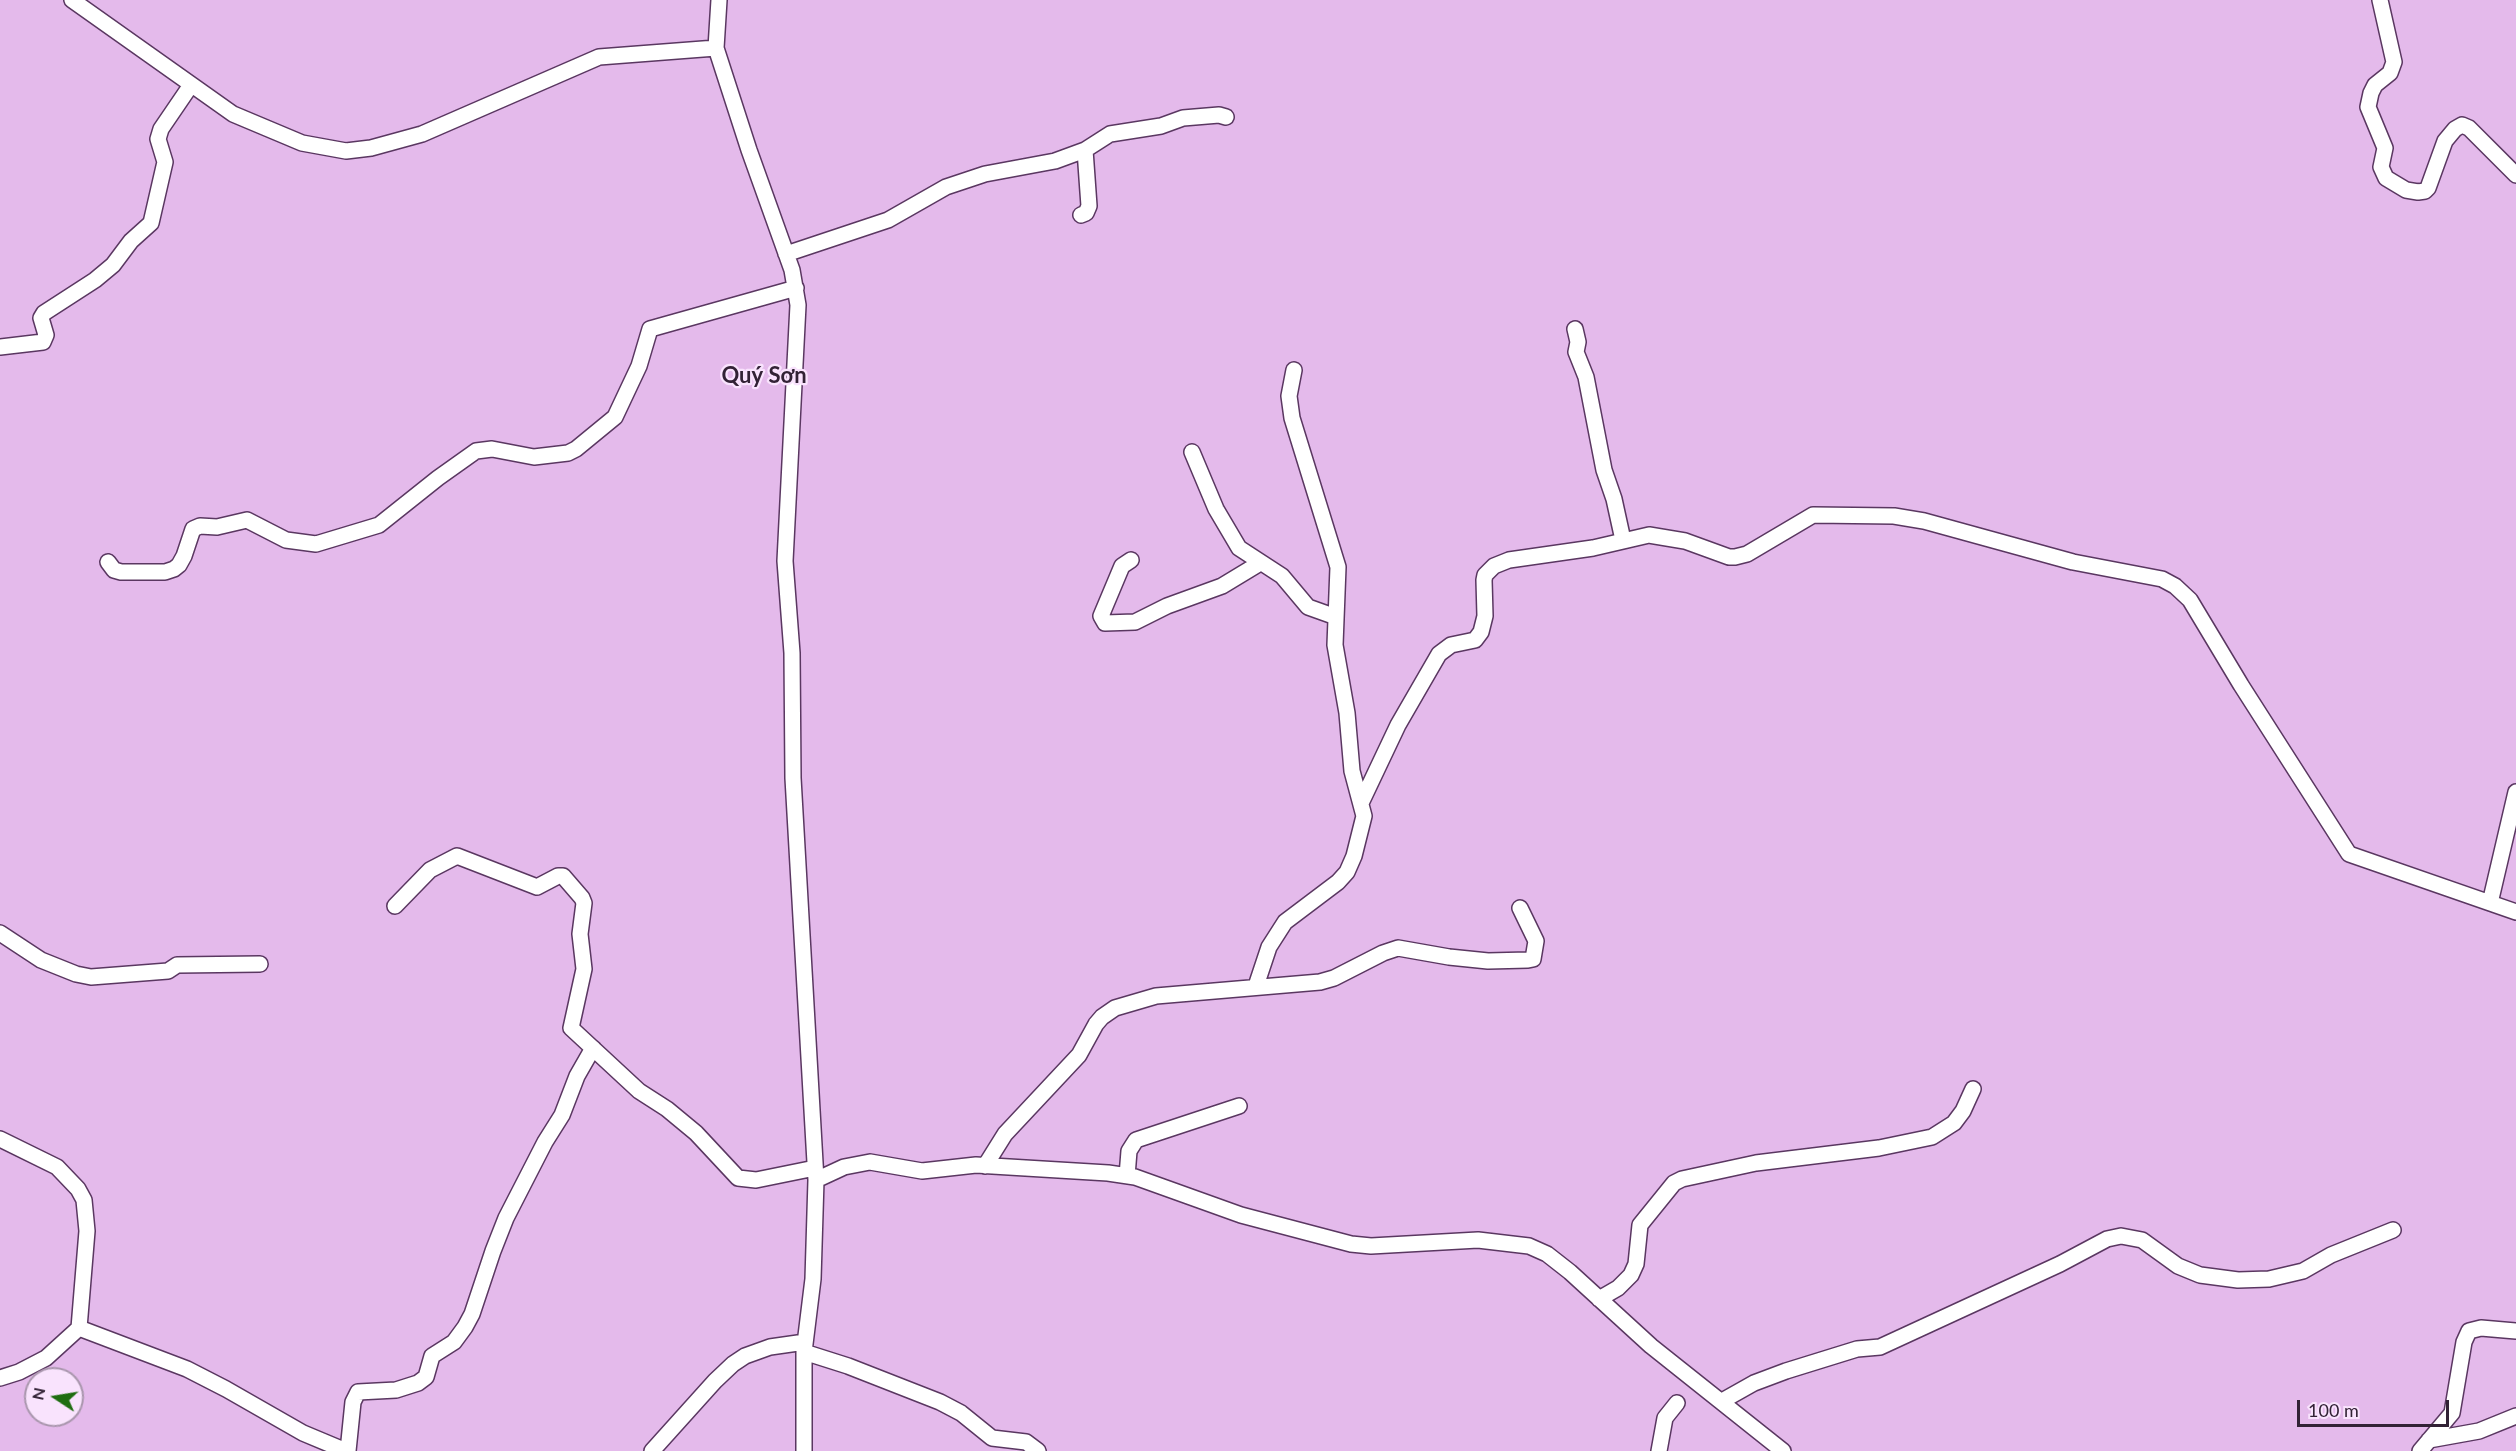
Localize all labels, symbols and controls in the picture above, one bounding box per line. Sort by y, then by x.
district label: Quý Sơn [721,363,807,389]
north arrow [24,1367,84,1427]
text: N [27,1386,48,1402]
scale bar [2300,1388,2452,1426]
text: 100 m [2308,1399,2359,1421]

